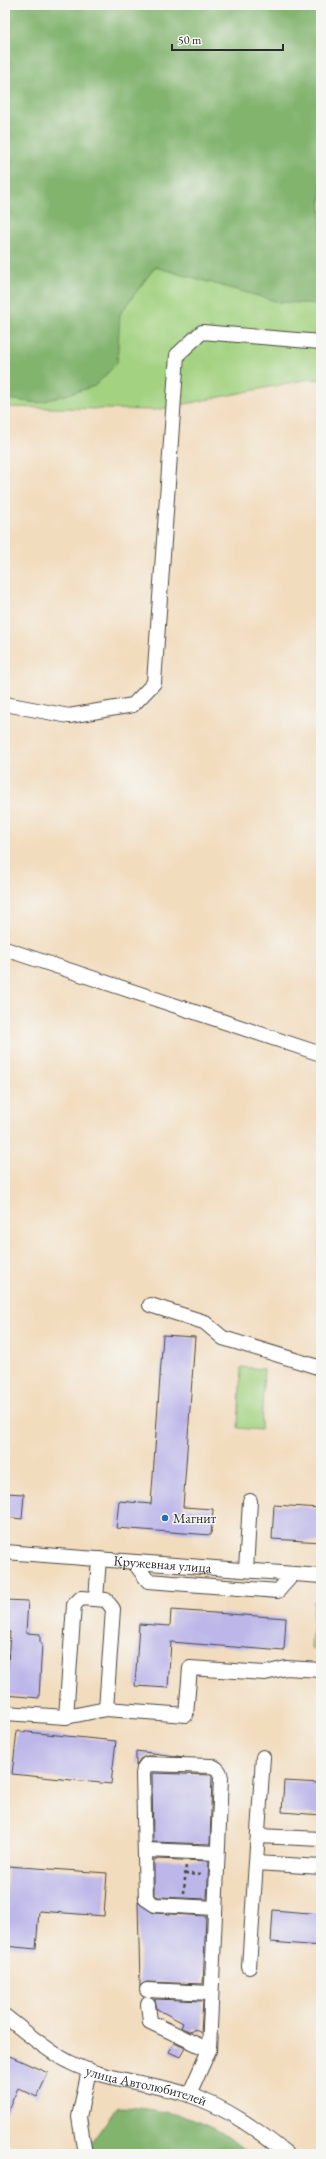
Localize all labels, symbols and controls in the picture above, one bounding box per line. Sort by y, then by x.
scale bar [172,26,283,52]
text: 50 m [178,32,202,48]
place label: Магнит [173,1509,217,1527]
marker: Магнит [160,1513,170,1523]
street label: Кружевная улица [113,1551,212,1577]
street label: улица Автолюбителей [83,2061,210,2110]

